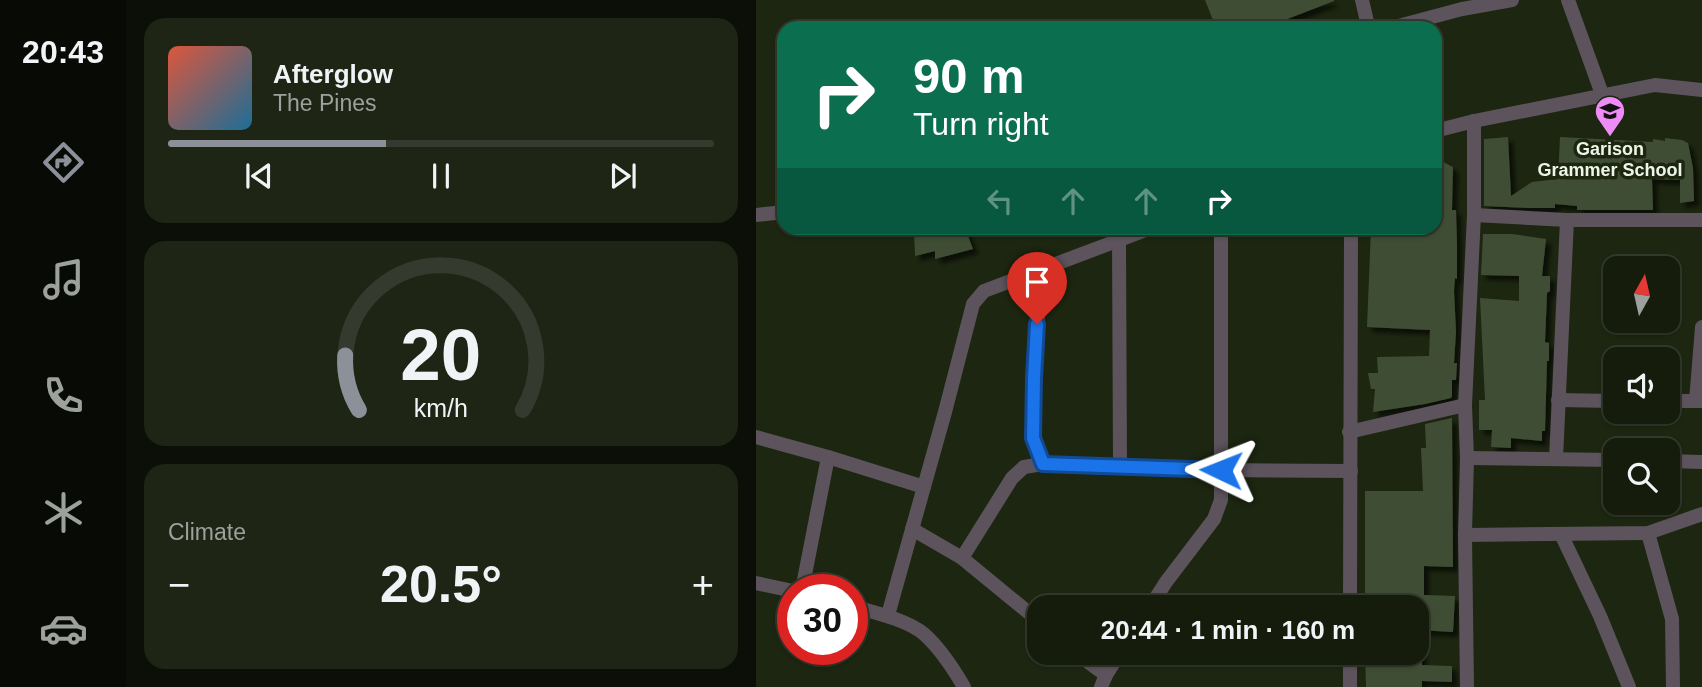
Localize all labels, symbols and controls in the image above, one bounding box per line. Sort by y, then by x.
text: 20:43 [22,34,104,70]
icon: right [798,49,889,140]
text: 90 m [913,49,1025,103]
text: Afterglow [273,59,393,89]
text: The Pines [273,90,377,116]
school or university icon: Garison Grammer School [1593,94,1627,138]
text: Turn right [913,106,1049,142]
icon: directions [39,138,88,187]
place label: Garison Grammer School [1537,139,1683,180]
icon: previous [240,157,278,195]
icon: pause [422,157,460,195]
icon: next [604,157,642,195]
icon: left [981,182,1019,220]
icon: ahead [1054,182,1092,220]
icon: ahead [1127,182,1165,220]
icon: right [1200,182,1238,220]
pin [1007,252,1067,324]
icon: music [39,255,88,304]
north arrow [1603,256,1680,332]
map controls [1603,256,1680,515]
icon: arrive [1018,263,1056,301]
text: 20 [401,314,481,395]
button: sound [1603,347,1680,424]
icon: phone [39,371,88,420]
text: km/h [414,393,468,421]
position arrow [1184,433,1258,507]
button: search [1603,438,1680,515]
icon: climate [39,488,88,537]
text: Climate [168,519,246,545]
text: 20.5° [380,555,502,613]
text: − [168,564,190,606]
text: + [692,564,714,606]
speed limit sign: 30 [777,574,868,665]
icon: car [39,604,88,653]
text: 20:44 · 1 min · 160 m [1101,615,1355,645]

